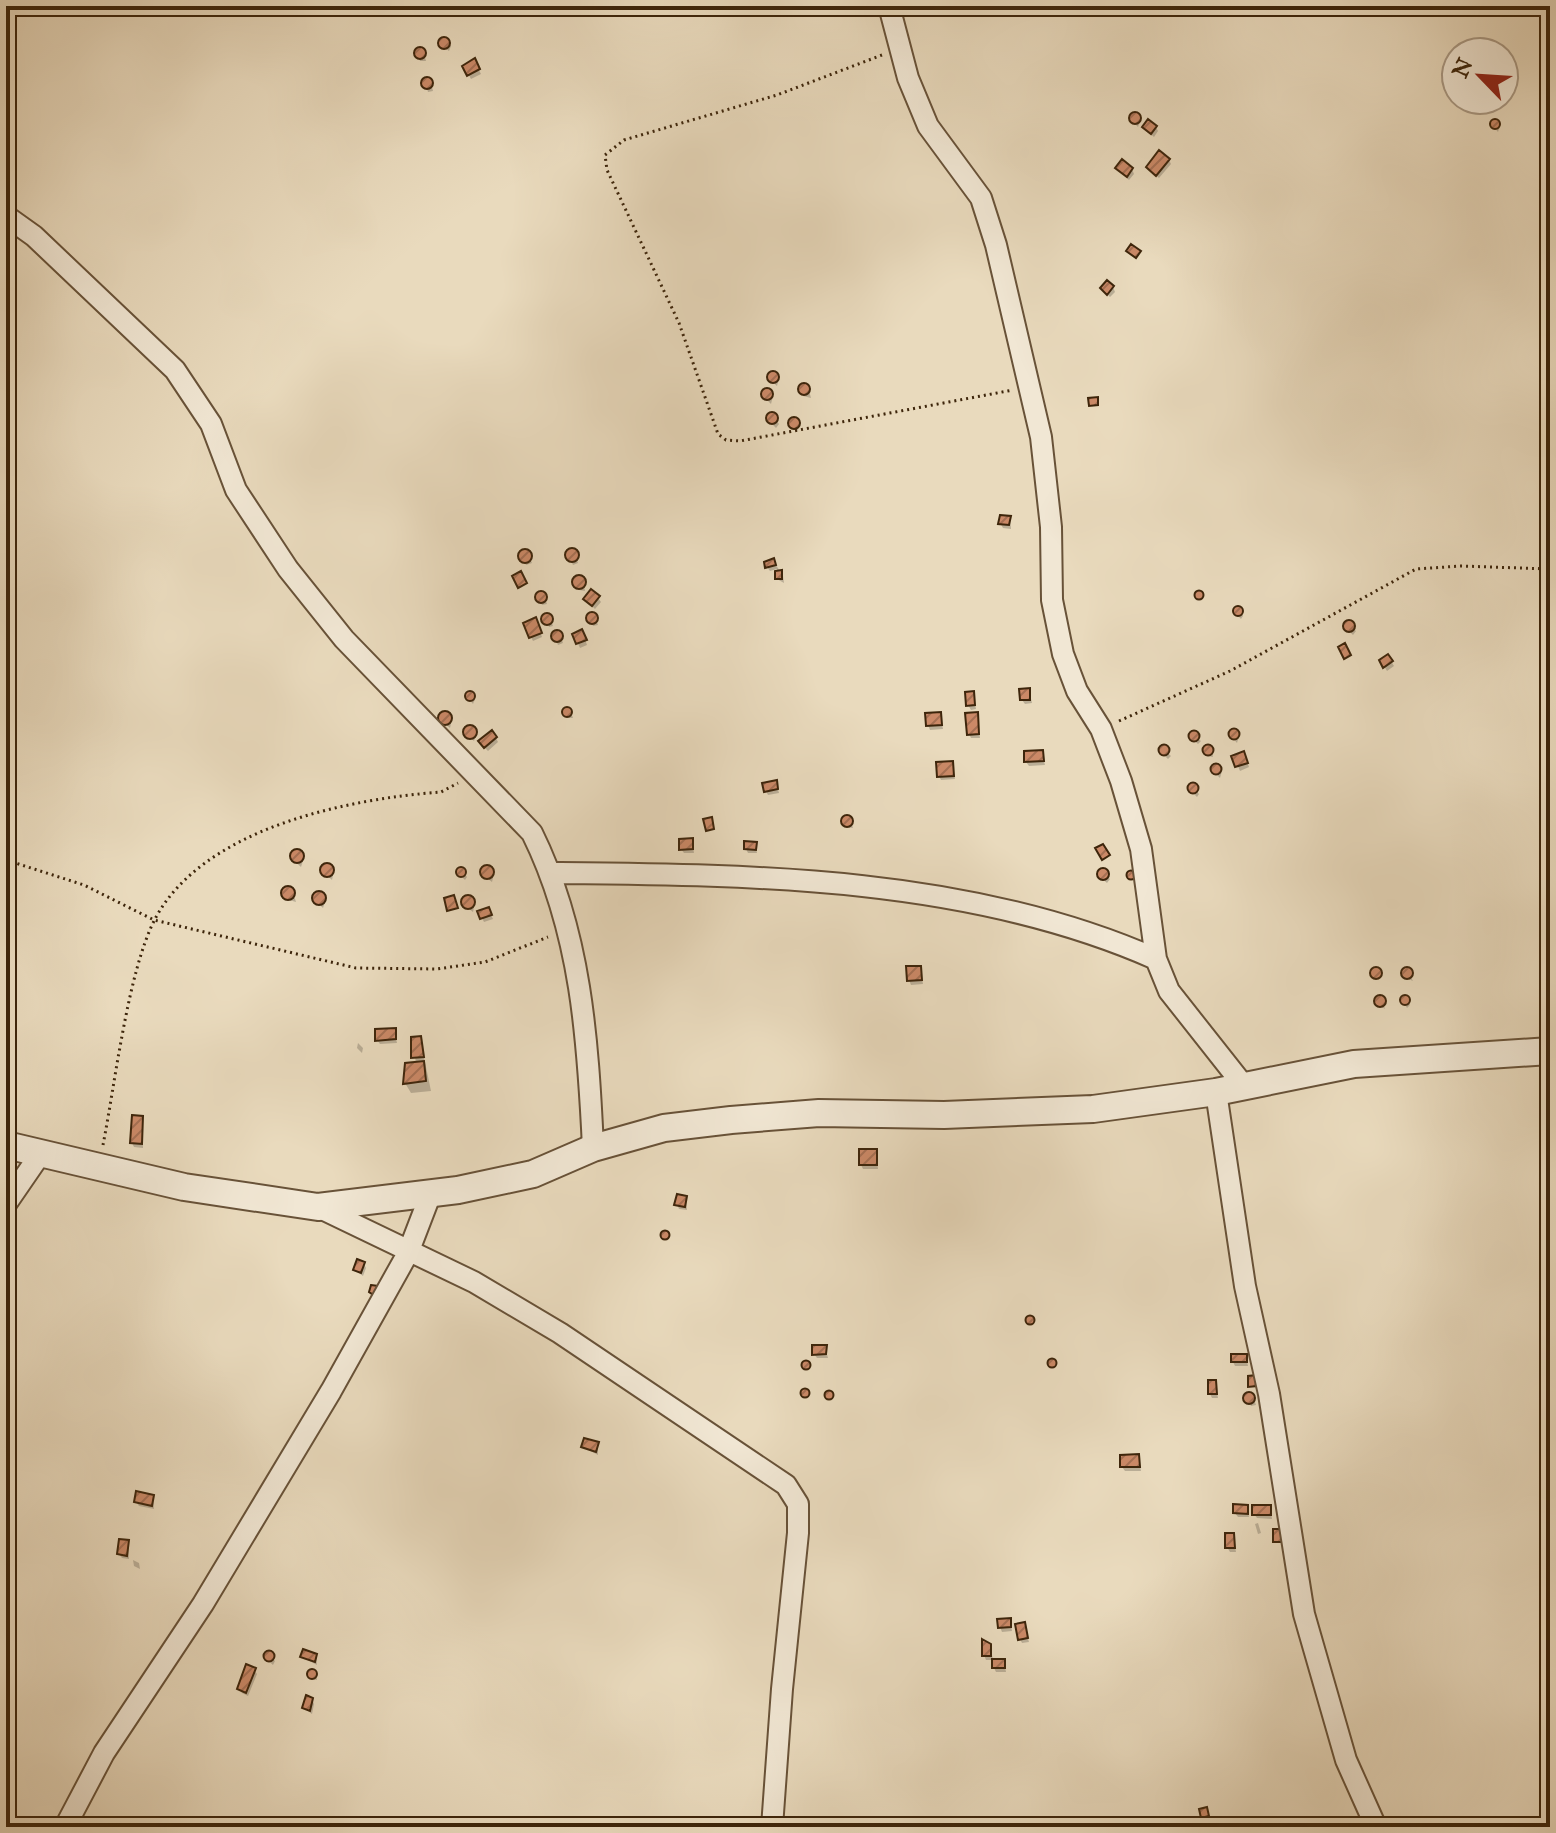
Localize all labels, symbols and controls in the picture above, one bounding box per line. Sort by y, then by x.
north arrow [1440,36,1520,116]
text: N [1446,53,1479,82]

